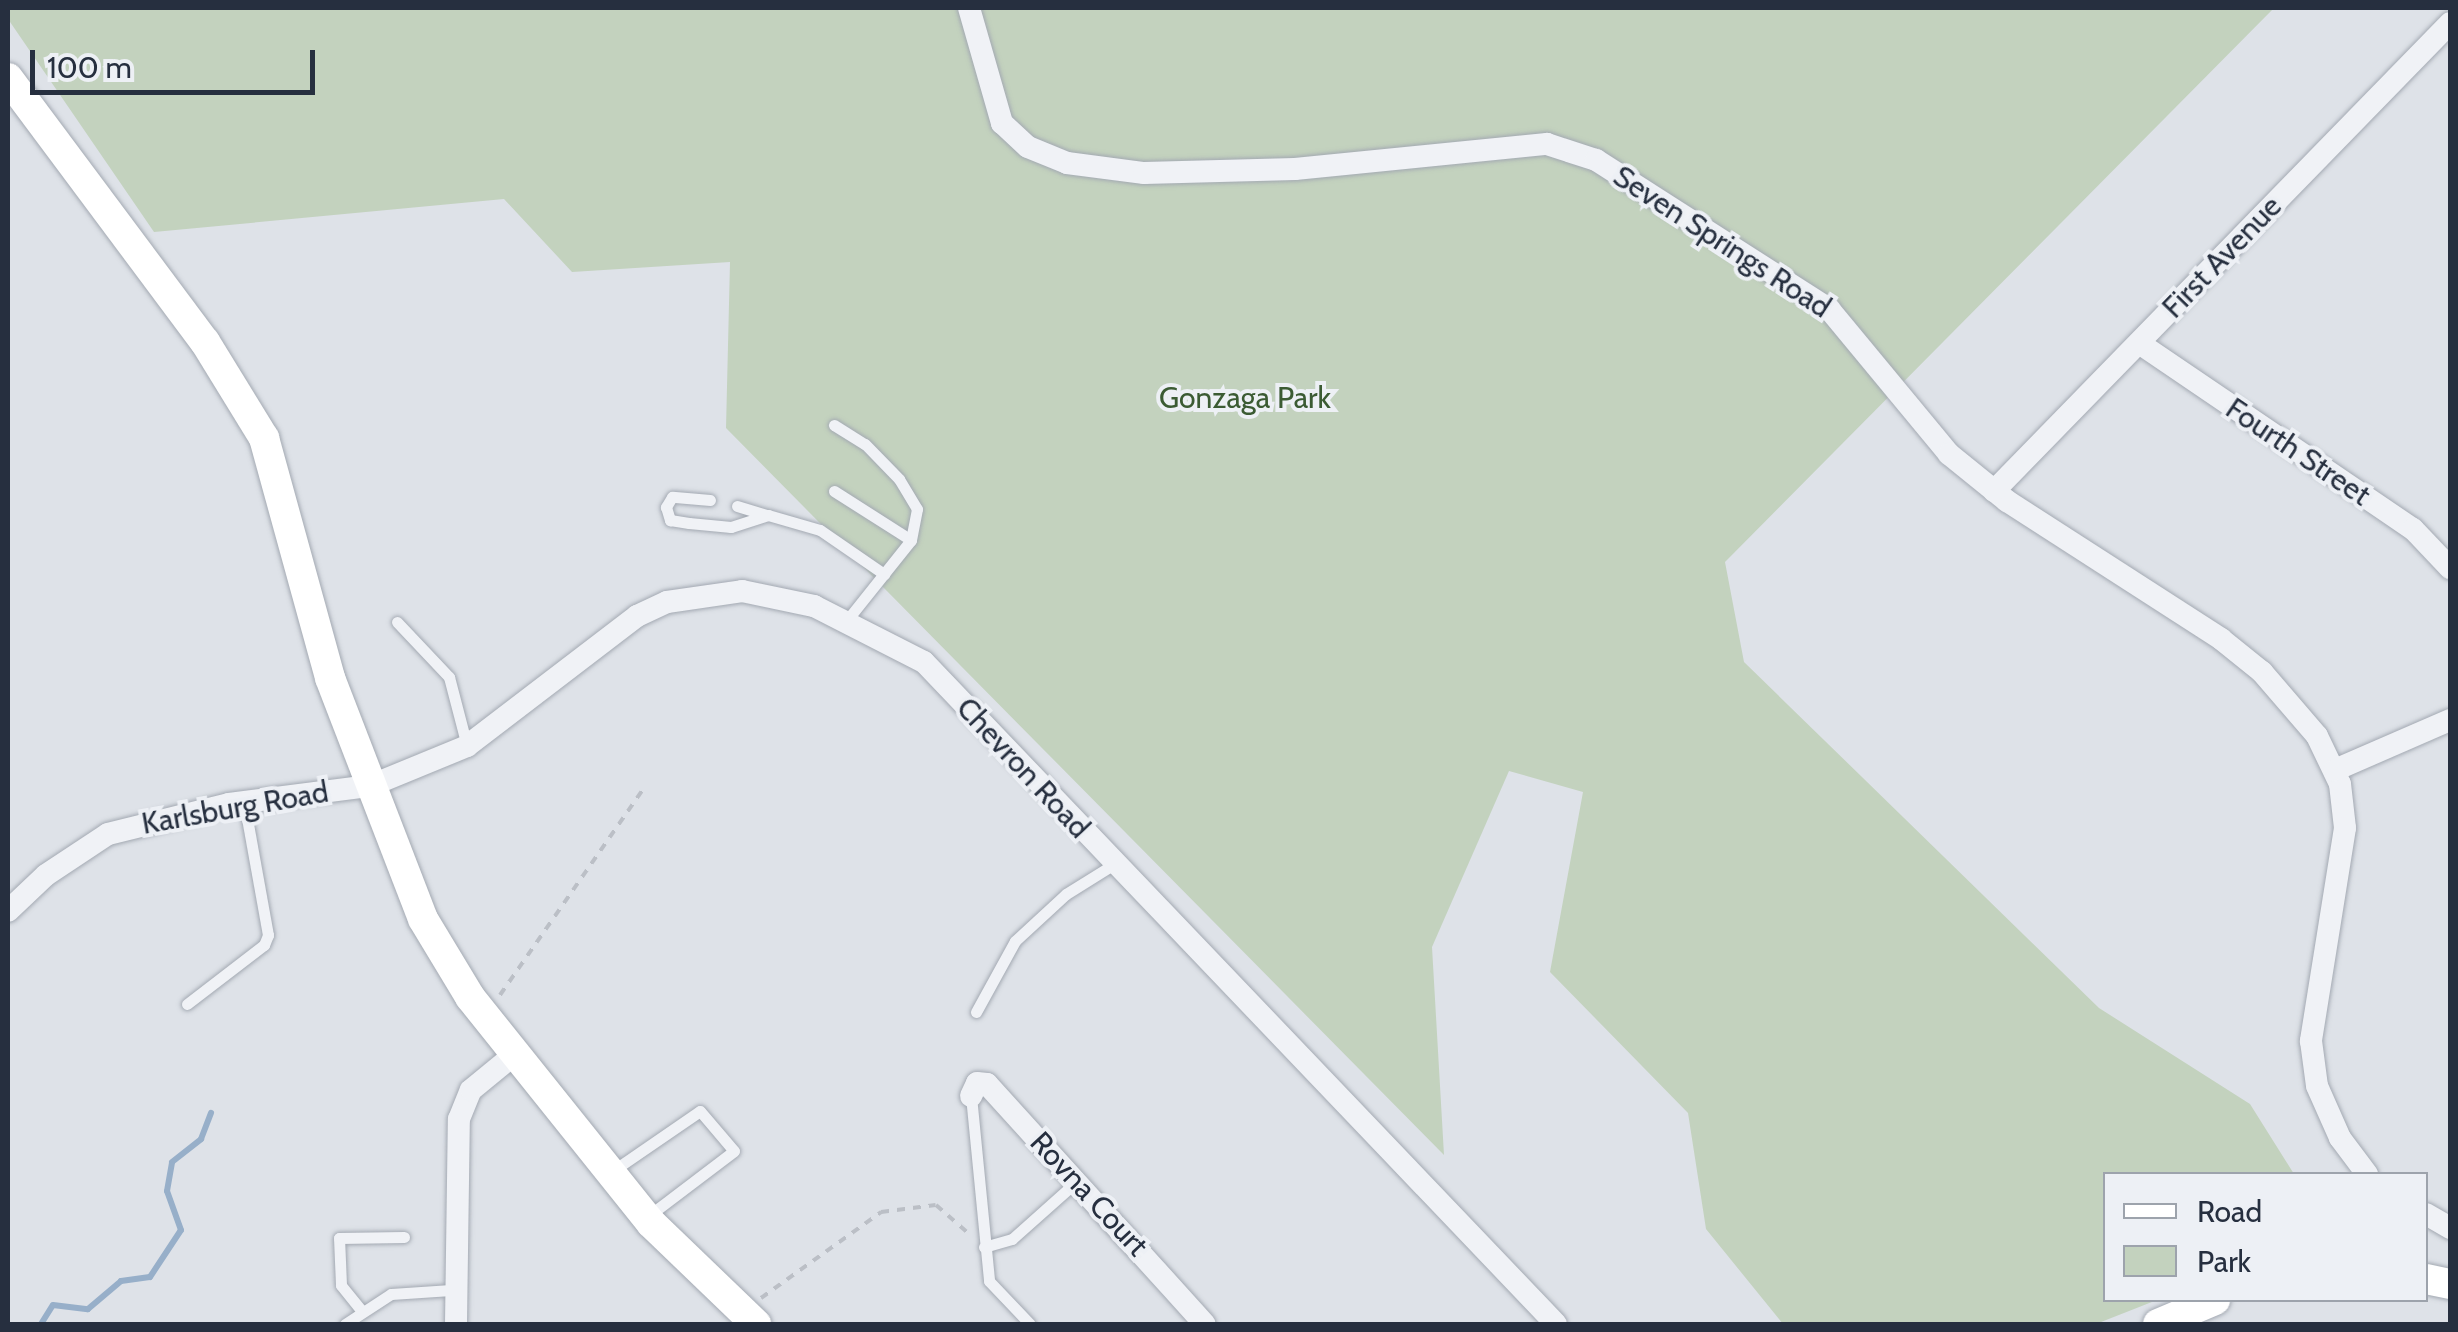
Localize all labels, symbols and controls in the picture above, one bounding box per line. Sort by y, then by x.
scale bar [35,30,320,92]
text: 100 m [47,49,132,86]
street label: Seven Springs Road [1607,158,1837,326]
street label: First Avenue [2155,188,2289,326]
park label: Gonzaga Park [1159,380,1331,416]
street label: Fourth Street [2219,391,2377,513]
street label: Chevron Road [949,690,1097,846]
street label: Karlsburg Road [139,774,331,842]
street label: Rovna Court [1023,1125,1155,1263]
legend [2103,1172,2428,1302]
text: Road [2197,1193,2262,1230]
text: Park [2197,1243,2251,1280]

